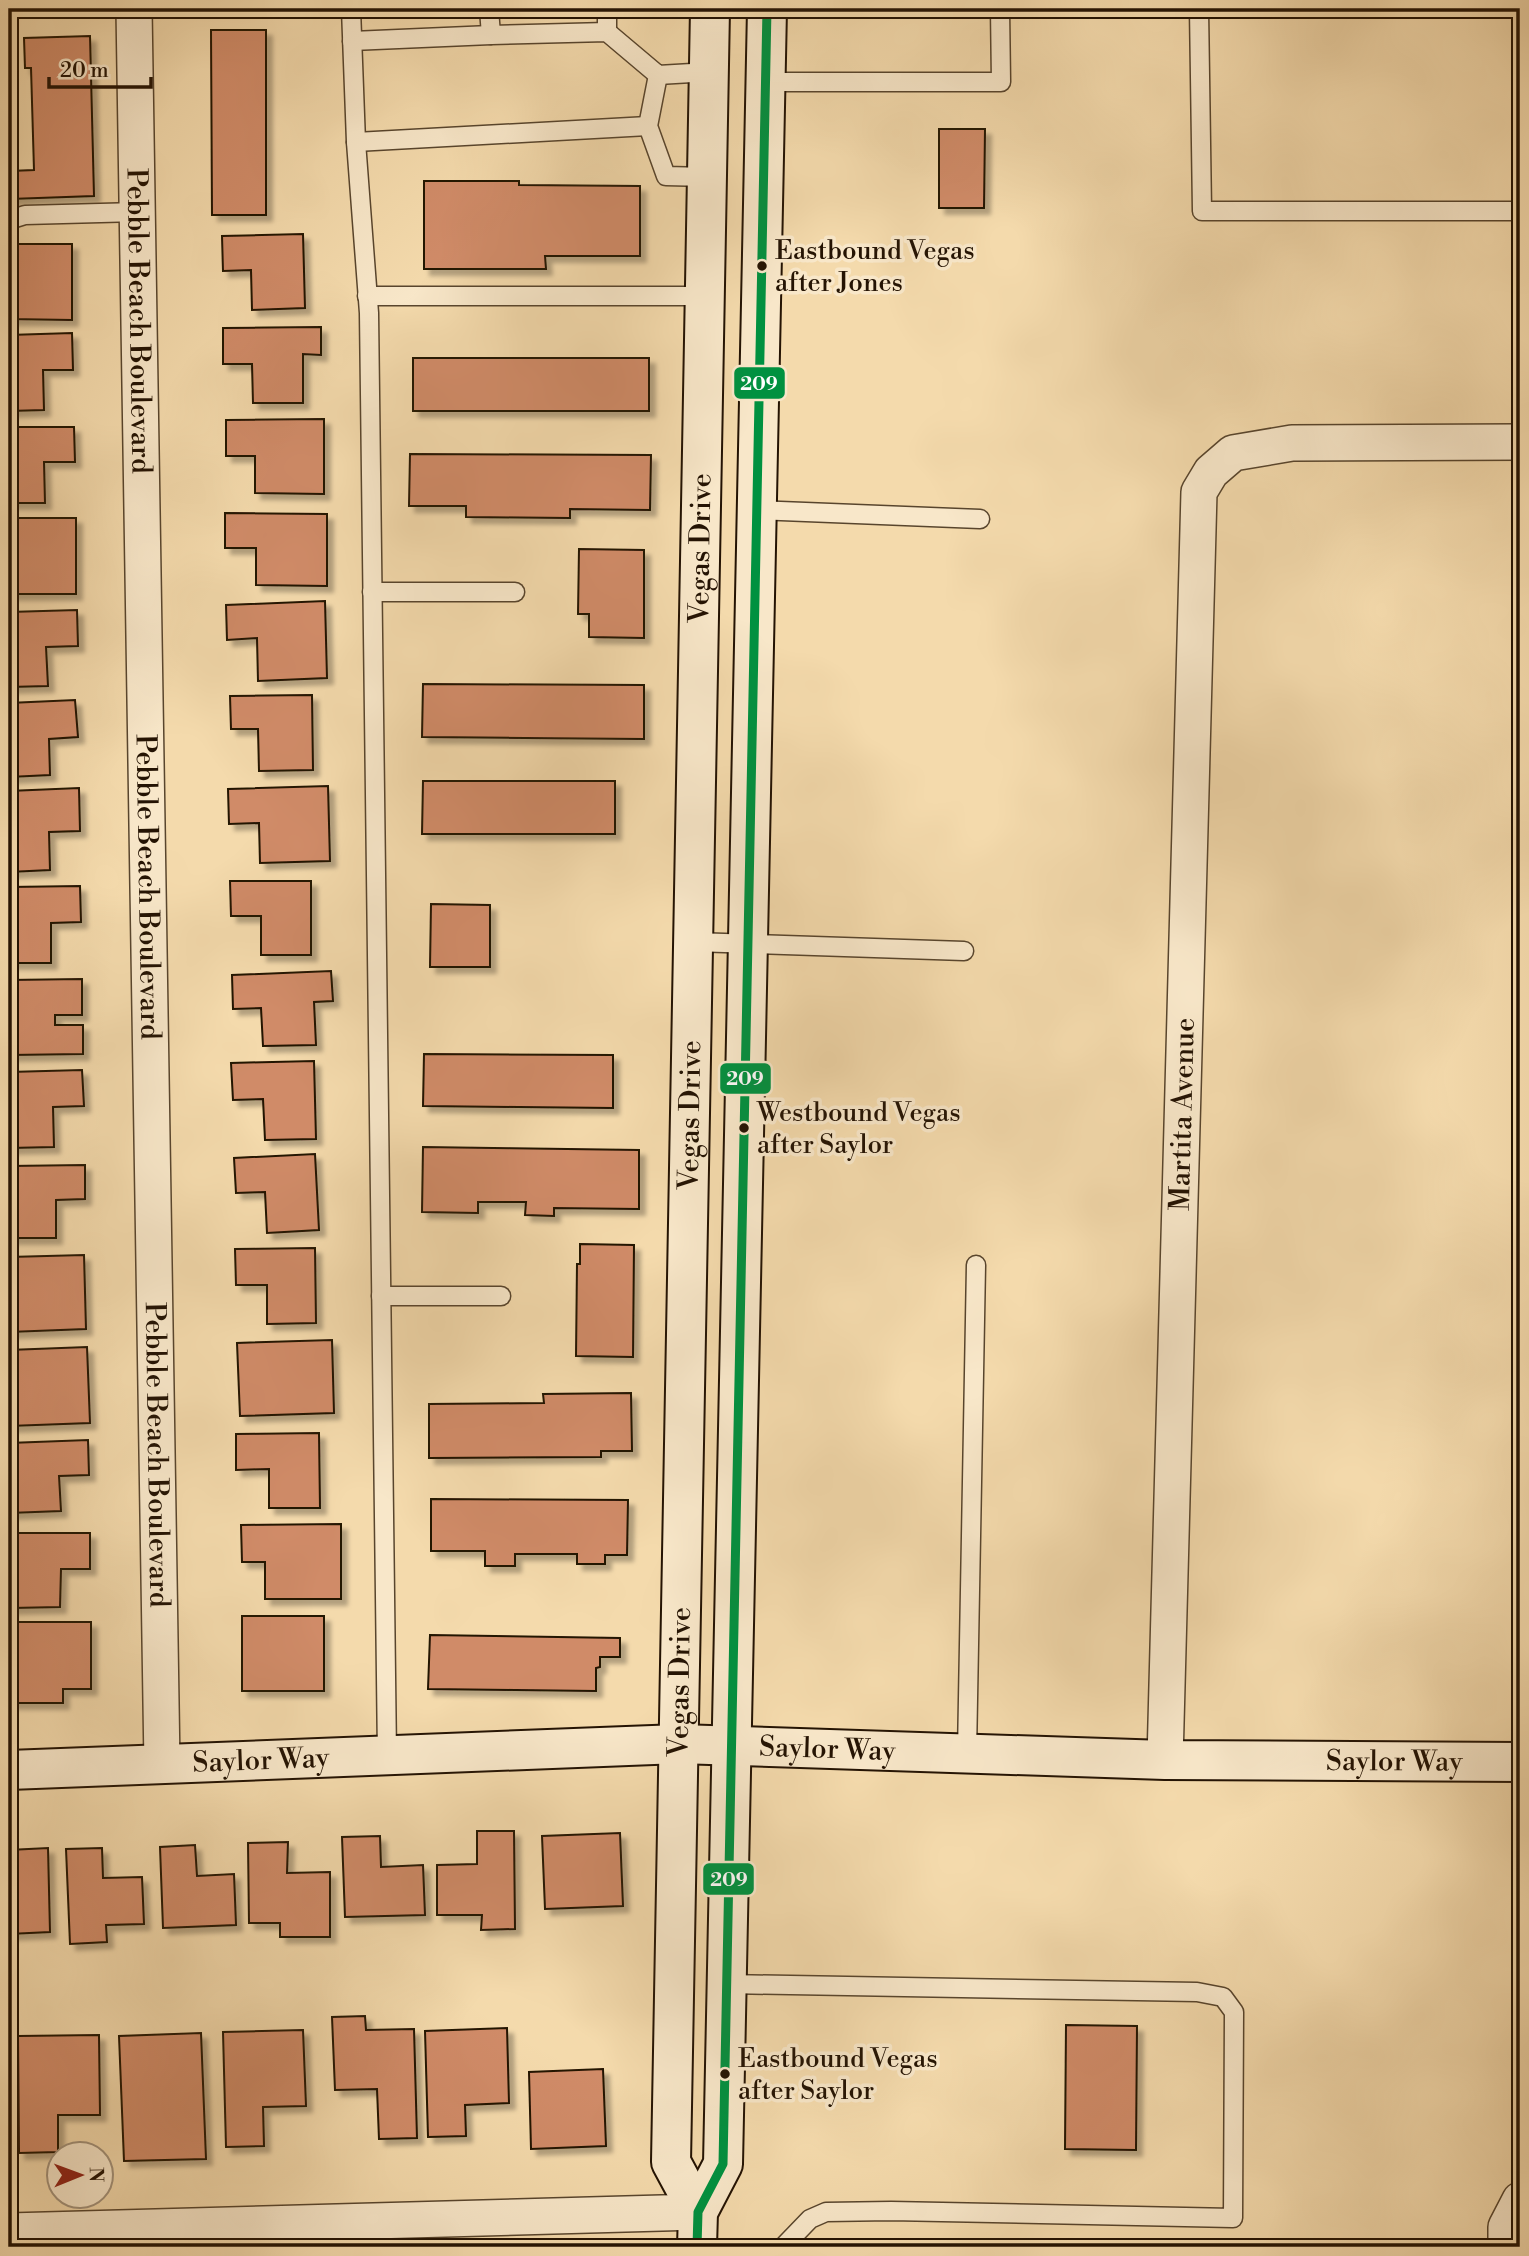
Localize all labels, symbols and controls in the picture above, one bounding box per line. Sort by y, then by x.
scale bar [49,46,150,90]
text: 20 m [60,58,109,84]
street label: Pebble Beach Boulevard [119,168,159,474]
place label: Eastbound Vegas after Jones [775,235,975,299]
marker: Eastbound Vegas after Jones [755,259,769,273]
line badge: 209 [733,366,786,400]
text: 209 [740,372,778,396]
street label: Vegas Drive [681,473,719,624]
street label: Pebble Beach Boulevard [128,734,168,1040]
street label: Martita Avenue [1162,1017,1202,1211]
street label: Vegas Drive [671,1040,709,1191]
line badge: 209 [719,1062,772,1095]
text: 209 [726,1067,764,1091]
place label: Westbound Vegas after Saylor [756,1097,961,1161]
marker: Westbound Vegas after Saylor [737,1121,751,1135]
street label: Pebble Beach Boulevard [137,1302,177,1608]
street label: Vegas Drive [661,1607,699,1758]
street label: Saylor Way [759,1729,897,1769]
street label: Saylor Way [192,1740,330,1780]
street label: Saylor Way [1326,1743,1463,1779]
line badge: 209 [702,1862,755,1896]
text: 209 [710,1868,748,1892]
place label: Eastbound Vegas after Saylor [738,2043,938,2107]
marker: Eastbound Vegas after Saylor [718,2067,732,2081]
north arrow [46,2140,116,2210]
text: N [84,2167,108,2182]

